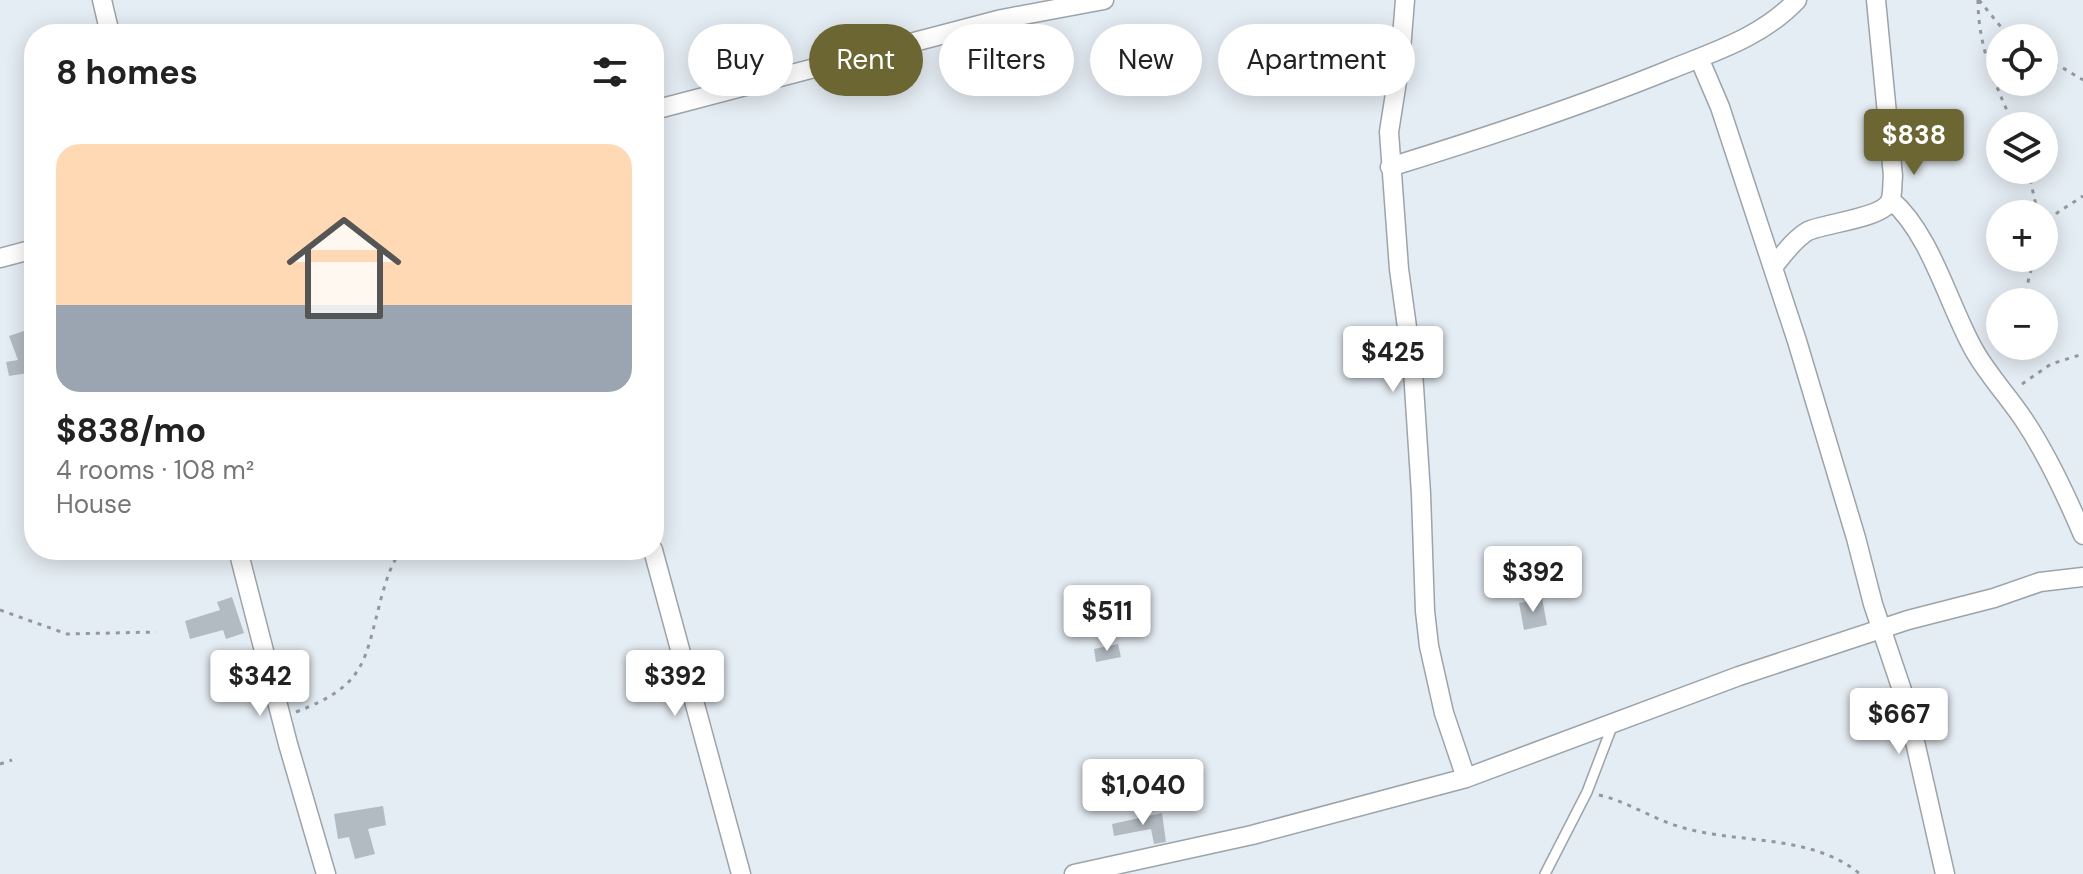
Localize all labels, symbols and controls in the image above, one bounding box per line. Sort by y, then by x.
chip: Buy [688,24,793,96]
chip: Rent [809,24,923,96]
chip: Filters [939,24,1074,96]
chip: New [1090,24,1202,96]
chip: Apartment [1218,24,1415,96]
map controls [1986,24,2058,360]
button: locate [1986,24,2058,96]
text: 8 homes [56,50,198,95]
icon: filters [588,50,632,94]
pin: $838 [1867,109,1961,177]
button: layers [1986,112,2058,184]
text: $838 [1882,118,1946,152]
icon: home [272,196,416,340]
button: + [1986,200,2058,272]
button: − [1986,288,2058,360]
pin: $425 [1346,326,1440,394]
text: $425 [1361,335,1425,369]
text: $838/mo [56,408,206,453]
text: 4 rooms · 108 m² [56,453,254,487]
text: House [56,487,132,521]
pin: $392 [1486,546,1580,614]
text: $392 [1502,555,1564,589]
pin: $511 [1060,585,1154,653]
text: $511 [1082,594,1132,628]
pin: $342 [213,650,307,718]
pin: $392 [628,650,722,718]
text: $342 [228,659,292,693]
text: $392 [644,659,706,693]
pin: $667 [1852,688,1946,756]
text: $667 [1868,697,1930,731]
pin: $1,040 [1078,759,1208,827]
text: $1,040 [1100,768,1186,802]

